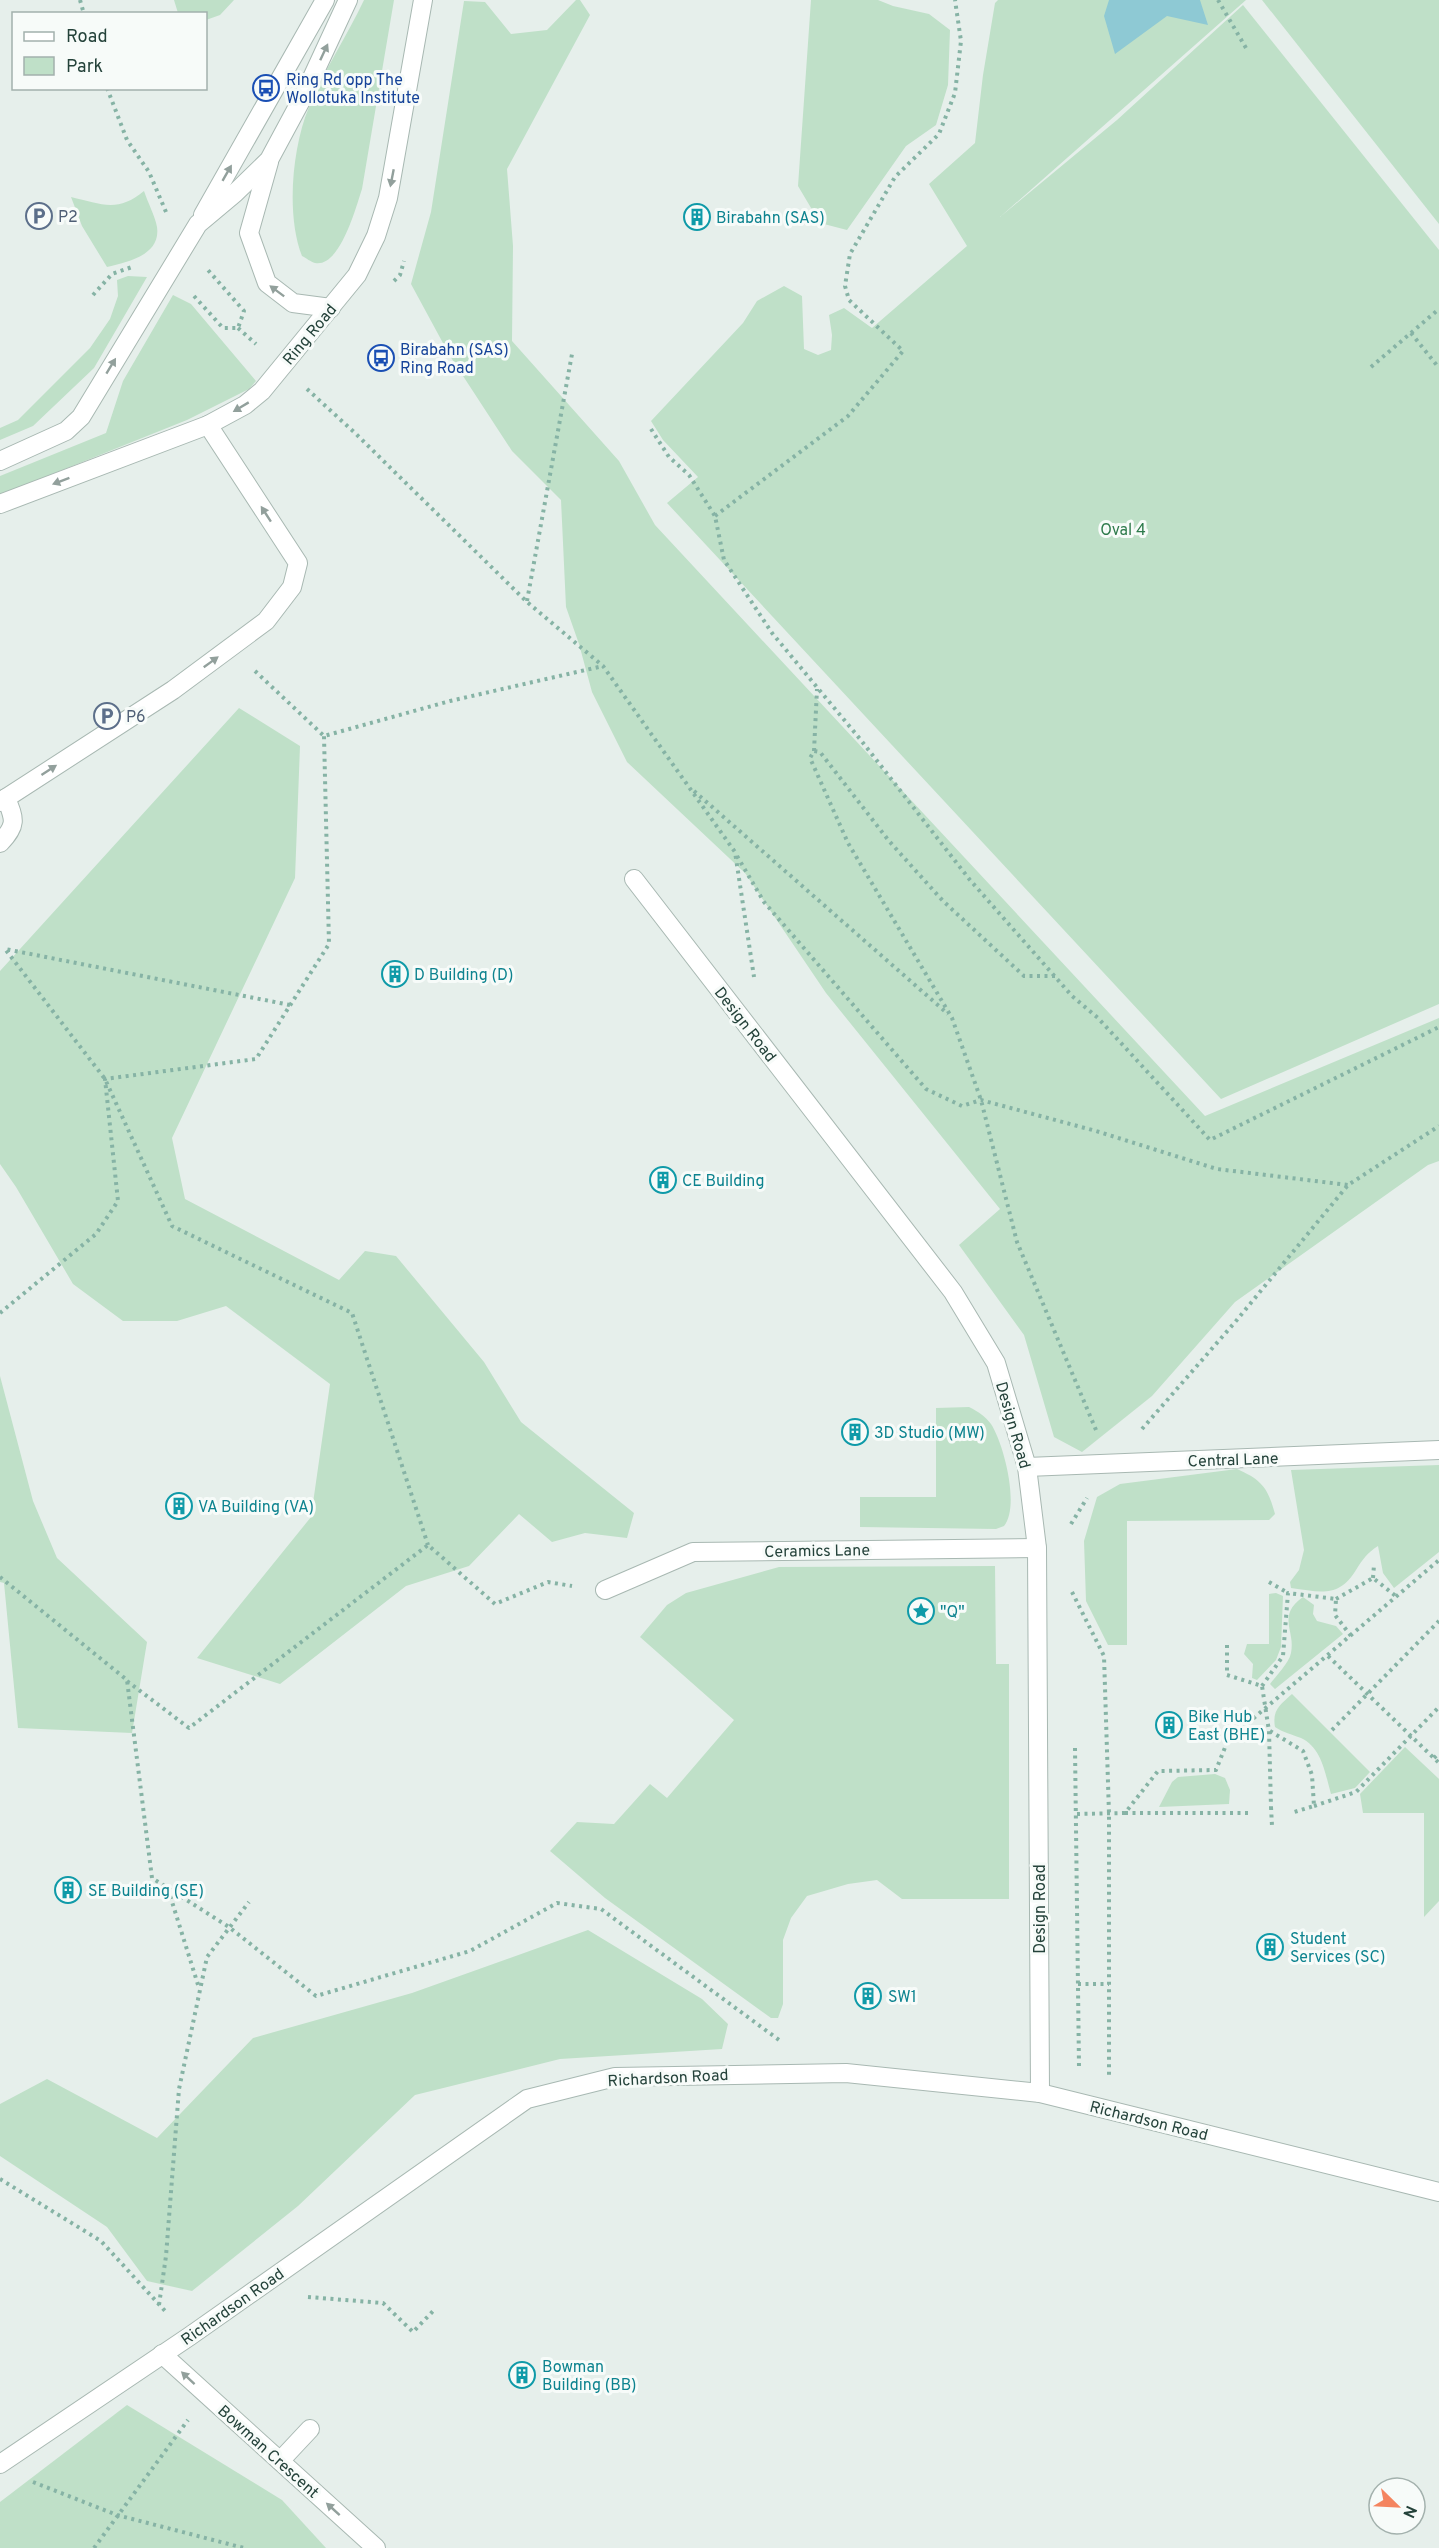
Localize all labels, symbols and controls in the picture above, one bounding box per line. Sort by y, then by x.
legend [12,12,207,90]
text: Road [66,26,108,49]
one-way arrow [319,43,328,60]
text: Park [66,56,103,79]
place label: Ring Rd opp The Wollotuka Institute [286,71,420,109]
bus stop icon: Ring Rd opp The Wollotuka Institute [251,73,281,103]
one-way arrow [222,164,232,181]
one-way arrow [387,168,396,187]
parking icon: P2 [24,201,54,231]
building icon: Birabahn (SAS) [682,202,712,232]
place label: P2 [58,208,78,228]
place label: Birabahn (SAS) [716,209,825,229]
one-way arrow [270,285,286,297]
street label: Ring Road [279,301,342,370]
place label: Birabahn (SAS) Ring Road [400,341,509,379]
bus stop icon: Birabahn (SAS) Ring Road [366,343,396,373]
one-way arrow [105,358,116,374]
one-way arrow [233,401,249,412]
one-way arrow [52,476,70,486]
one-way arrow [261,506,272,522]
park label: Oval 4 [1100,521,1146,541]
one-way arrow [203,656,218,668]
parking icon: P6 [92,701,122,731]
place label: P6 [126,708,146,728]
one-way arrow [41,765,57,776]
building icon: D Building (D) [380,959,410,989]
place label: D Building (D) [414,966,513,986]
street label: Design Road [709,984,780,1067]
building icon: CE Building [648,1165,678,1195]
place label: CE Building [682,1172,765,1192]
street label: Design Road [990,1380,1034,1471]
building icon: 3D Studio (MW) [840,1417,870,1447]
place label: 3D Studio (MW) [874,1424,985,1444]
street label: Central Lane [1187,1449,1279,1473]
building icon: VA Building (VA) [164,1491,194,1521]
place label: VA Building (VA) [198,1498,314,1518]
street label: Ceramics Lane [764,1541,870,1563]
place icon: "Q" [906,1596,936,1626]
place label: "Q" [940,1603,965,1623]
place label: Bike Hub East (BHE) [1188,1708,1265,1746]
building icon: Bike Hub East (BHE) [1154,1710,1184,1740]
street label: Design Road [1031,1864,1051,1954]
building icon: SE Building (SE) [53,1875,83,1905]
place label: SE Building (SE) [88,1882,204,1902]
place label: Student Services (SC) [1290,1930,1385,1968]
building icon: Student Services (SC) [1255,1932,1285,1962]
building icon: SW1 [853,1981,883,2011]
place label: SW1 [888,1988,917,2008]
street label: Richardson Road [607,2066,729,2092]
street label: Richardson Road [1087,2098,1210,2146]
street label: Richardson Road [178,2265,289,2351]
place label: Bowman Building (BB) [542,2358,637,2396]
building icon: Bowman Building (BB) [507,2360,537,2390]
one-way arrow [181,2371,196,2385]
street label: Bowman Crescent [213,2402,322,2503]
north arrow [1367,2476,1427,2536]
one-way arrow [325,2502,340,2516]
text: N [1397,2502,1420,2521]

